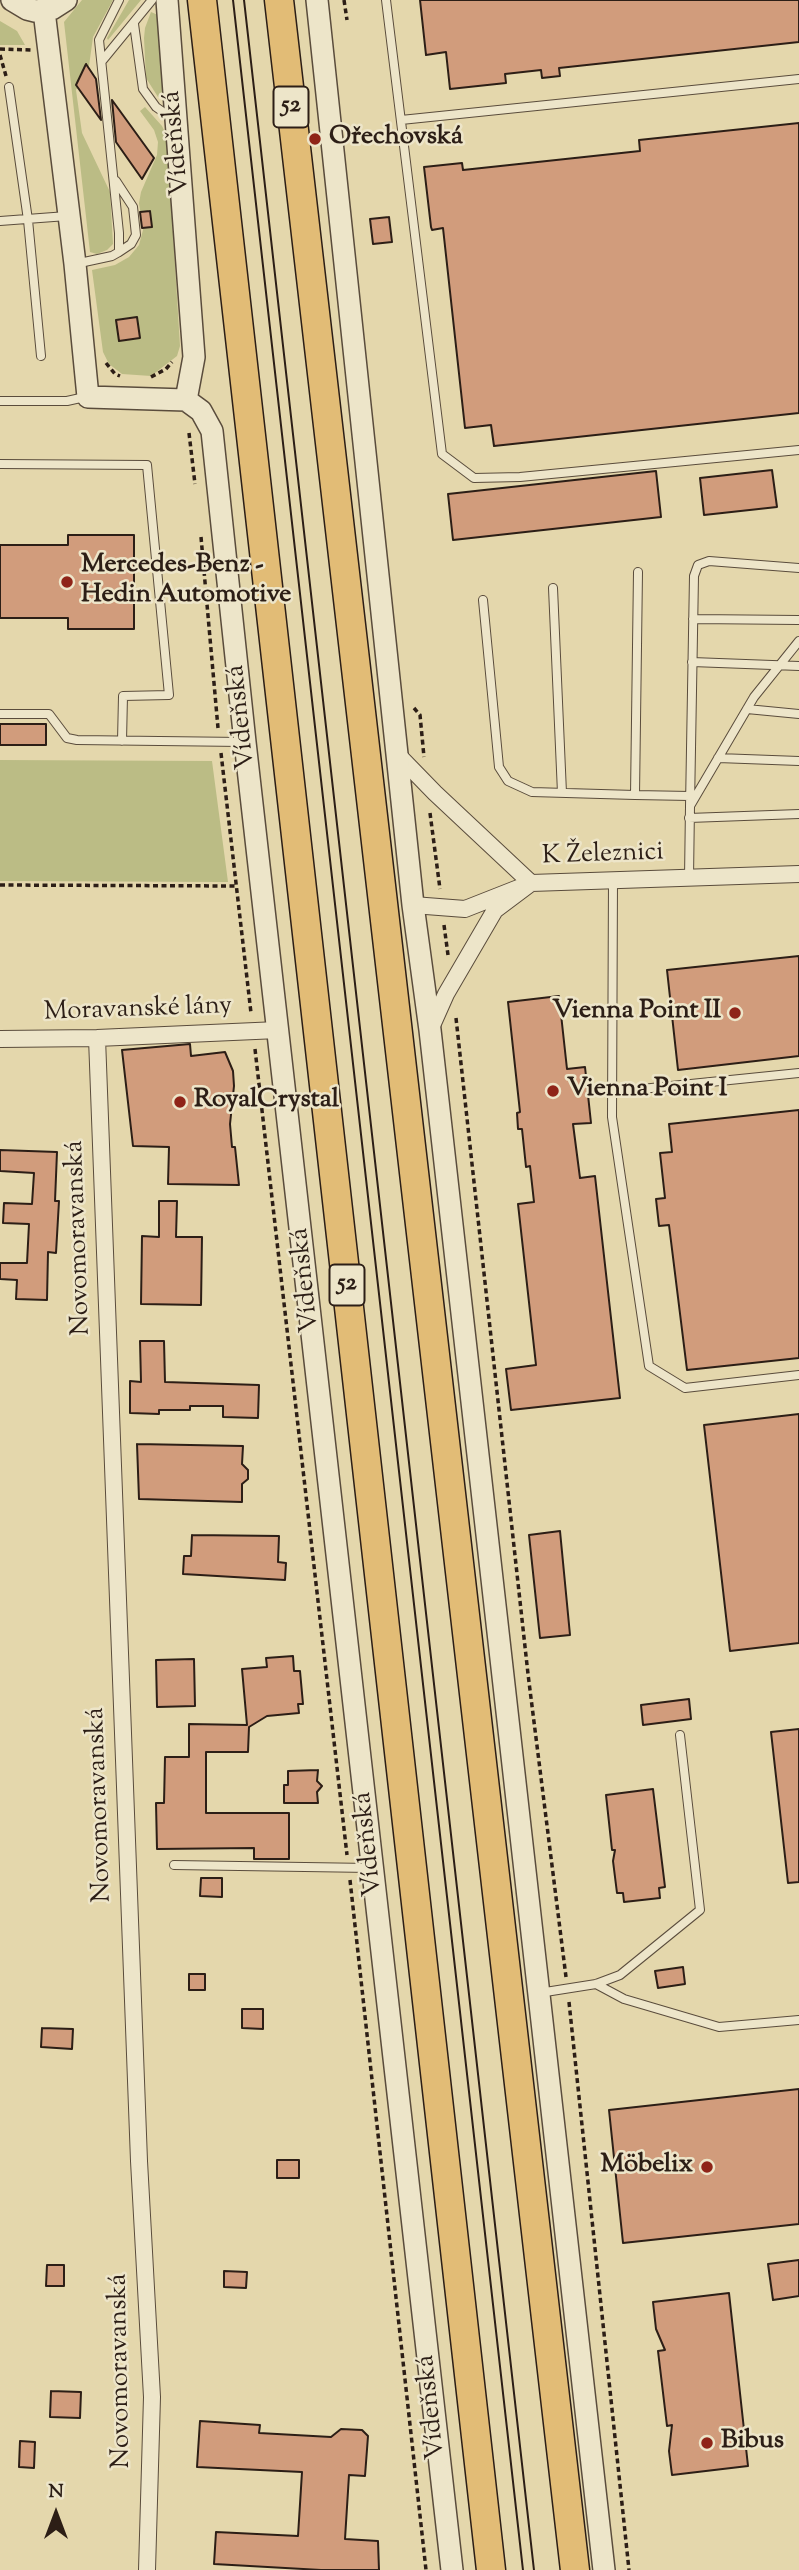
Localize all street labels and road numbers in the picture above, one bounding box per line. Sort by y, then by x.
road number: 52 [274,86,308,128]
street label: Vídeňská [158,89,198,197]
street label: Vídeňská [222,663,264,771]
street label: K Železnici [542,838,664,874]
street label: Moravanské lány [43,992,233,1030]
street label: Novomoravanská [61,1140,99,1336]
street label: Vídeňská [286,1226,328,1334]
road number: 52 [330,1265,364,1306]
street label: Novomoravanská [82,1707,120,1903]
street label: Vídeňská [349,1790,391,1898]
street label: Novomoravanská [105,2273,139,2469]
street label: Vídeňská [412,2353,454,2461]

